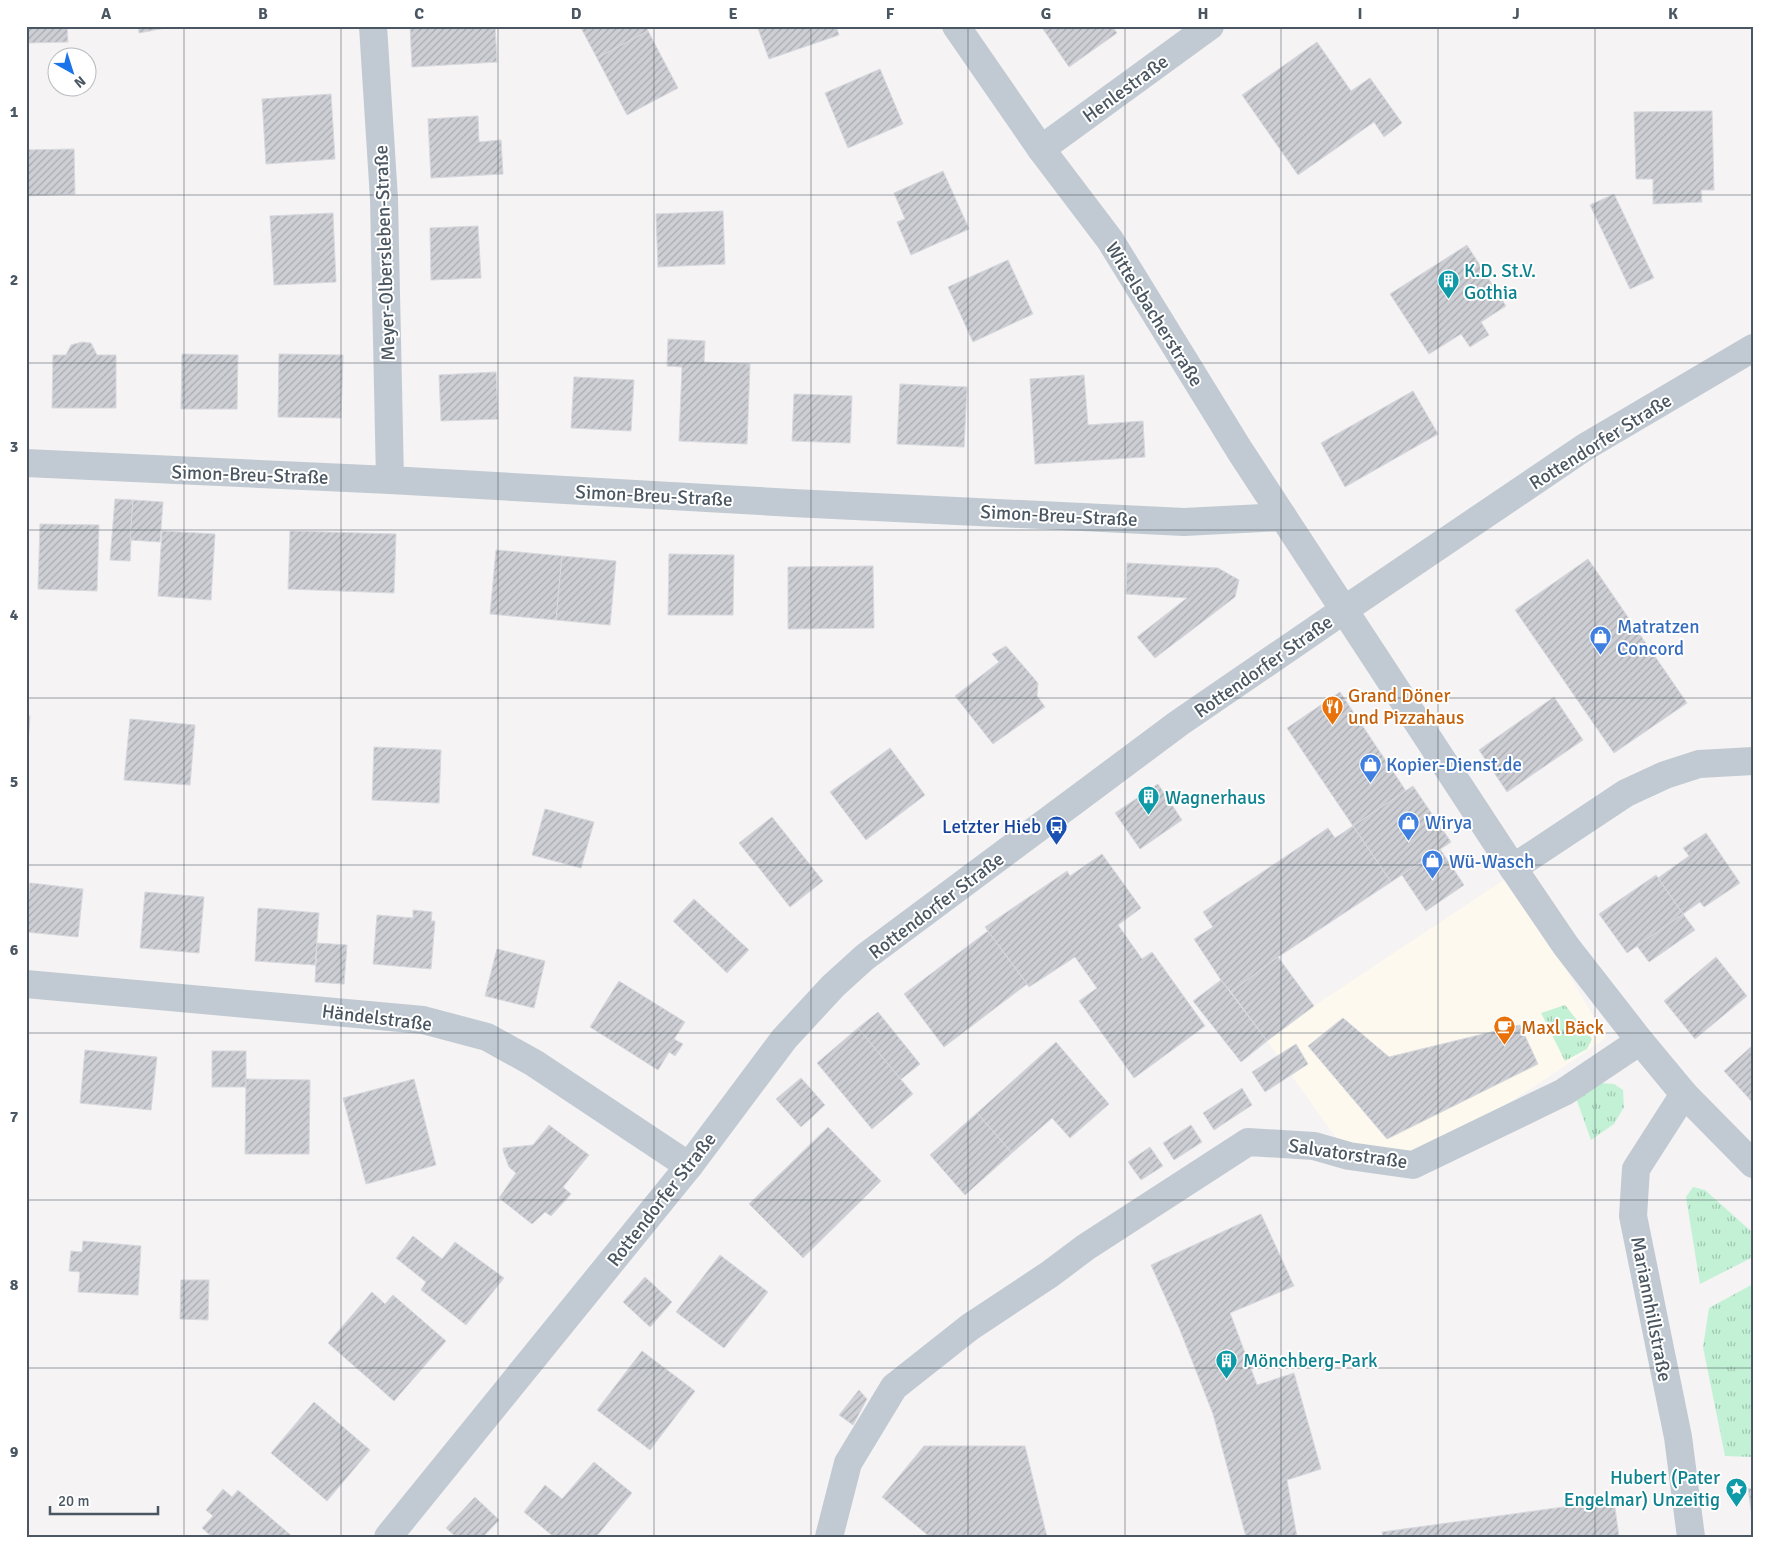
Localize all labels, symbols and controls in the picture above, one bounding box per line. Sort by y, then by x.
text: A [101,4,112,24]
text: B [258,4,268,24]
text: C [414,4,424,24]
text: D [571,4,582,24]
text: E [728,4,738,24]
text: F [886,4,895,24]
text: G [1041,4,1051,24]
text: H [1198,4,1208,24]
text: I [1357,4,1363,24]
text: J [1512,4,1520,24]
text: K [1668,4,1678,24]
north arrow [48,48,98,98]
street label: Henlestraße [1078,50,1173,128]
text: N [71,72,89,91]
text: 1 [10,102,19,122]
street label: Meyer-Olbersleben-Straße [369,145,401,361]
street label: Wittelsbacherstraße [1100,238,1208,391]
place label: K.D. St.V. Gothia [1464,259,1536,305]
building icon: K.D. St.V. Gothia [1436,269,1460,300]
text: 2 [10,270,18,290]
street label: Rottendorfer Straße [1525,388,1676,495]
text: 3 [10,437,18,457]
street label: Simon-Breu-Straße [171,460,329,490]
street label: Simon-Breu-Straße [575,480,733,512]
street label: Simon-Breu-Straße [980,500,1138,532]
text: 4 [10,605,19,625]
street label: Rottendorfer Straße [1190,610,1337,723]
place label: Matratzen Concord [1617,615,1700,661]
shop icon: Matratzen Concord [1589,625,1613,656]
place label: Grand Döner und Pizzahaus [1348,684,1464,730]
restaurant icon: Grand Döner und Pizzahaus [1320,694,1344,725]
shop icon: Kopier-Dienst.de [1358,752,1382,783]
place label: Kopier-Dienst.de [1386,753,1522,777]
text: 5 [10,772,18,792]
building icon: Wagnerhaus [1137,785,1161,816]
place label: Wagnerhaus [1165,786,1266,810]
shop icon: Wirya [1397,810,1421,841]
place label: Wirya [1425,811,1472,835]
bus stop icon: Letzter Hieb [1045,814,1069,845]
place label: Letzter Hieb [942,815,1041,839]
street label: Rottendorfer Straße [864,847,1009,965]
shop icon: Wü-Wasch [1421,849,1445,880]
place label: Wü-Wasch [1449,850,1534,874]
text: 6 [10,940,19,960]
street label: Händelstraße [320,999,433,1037]
cafe icon: Maxl Bäck [1493,1015,1517,1046]
place label: Maxl Bäck [1521,1016,1604,1040]
text: 7 [10,1107,19,1127]
street label: Rottendorfer Straße [602,1128,722,1271]
street label: Salvatorstraße [1287,1134,1409,1174]
street label: Mariannhillstraße [1625,1235,1677,1384]
text: 8 [10,1275,19,1295]
building icon: Mönchberg-Park [1215,1348,1239,1379]
place label: Mönchberg-Park [1243,1349,1378,1373]
text: 9 [10,1442,19,1462]
place label: Hubert (Pater Engelmar) Unzeitig [1564,1466,1720,1512]
place icon: Hubert (Pater Engelmar) Unzeitig [1724,1476,1748,1507]
scale bar [50,1483,158,1515]
text: 20 m [58,1492,89,1510]

